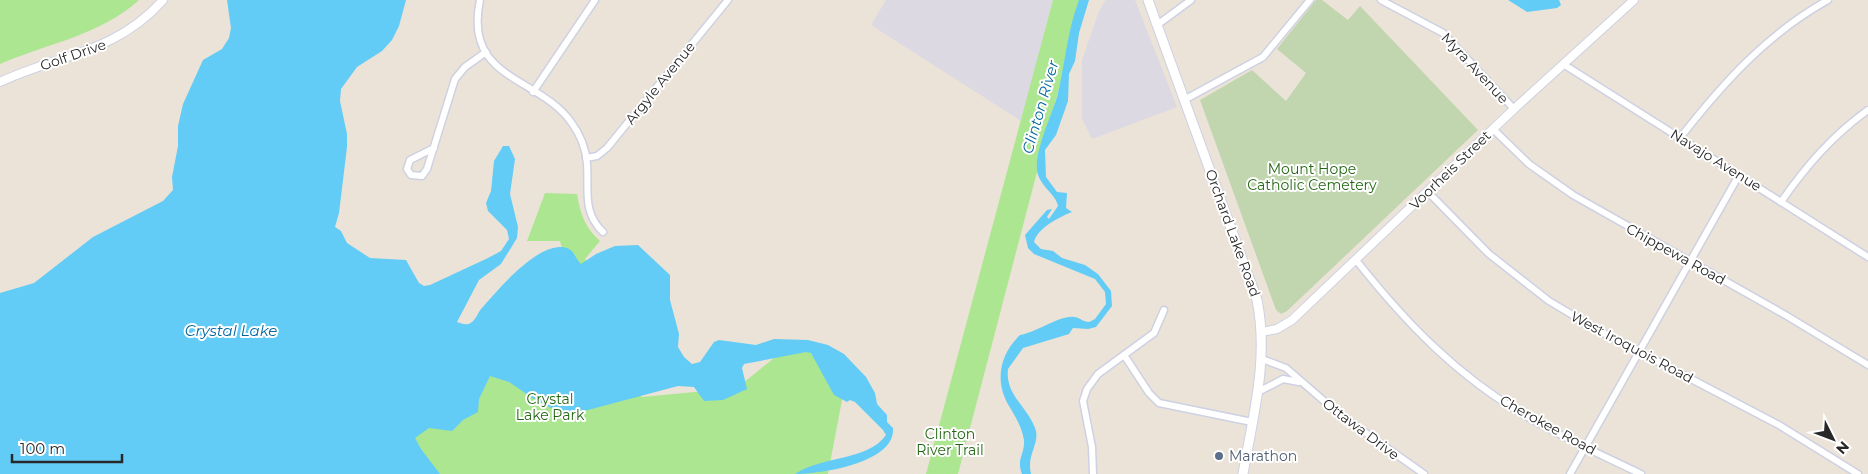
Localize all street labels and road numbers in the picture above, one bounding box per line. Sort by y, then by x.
street label: Myra Avenue [1437,29,1513,107]
street label: Golf Drive [38,35,108,75]
street label: Argyle Avenue [621,38,699,128]
street label: Navajo Avenue [1667,125,1765,195]
street label: Voorheis Street [1405,126,1495,213]
street label: Orchard Lake Road [1202,167,1264,299]
street label: Chippewa Road [1623,219,1729,289]
street label: West Iroquois Road [1568,307,1696,387]
street label: Cherokee Road [1497,391,1599,459]
street label: Ottawa Drive [1319,394,1403,464]

